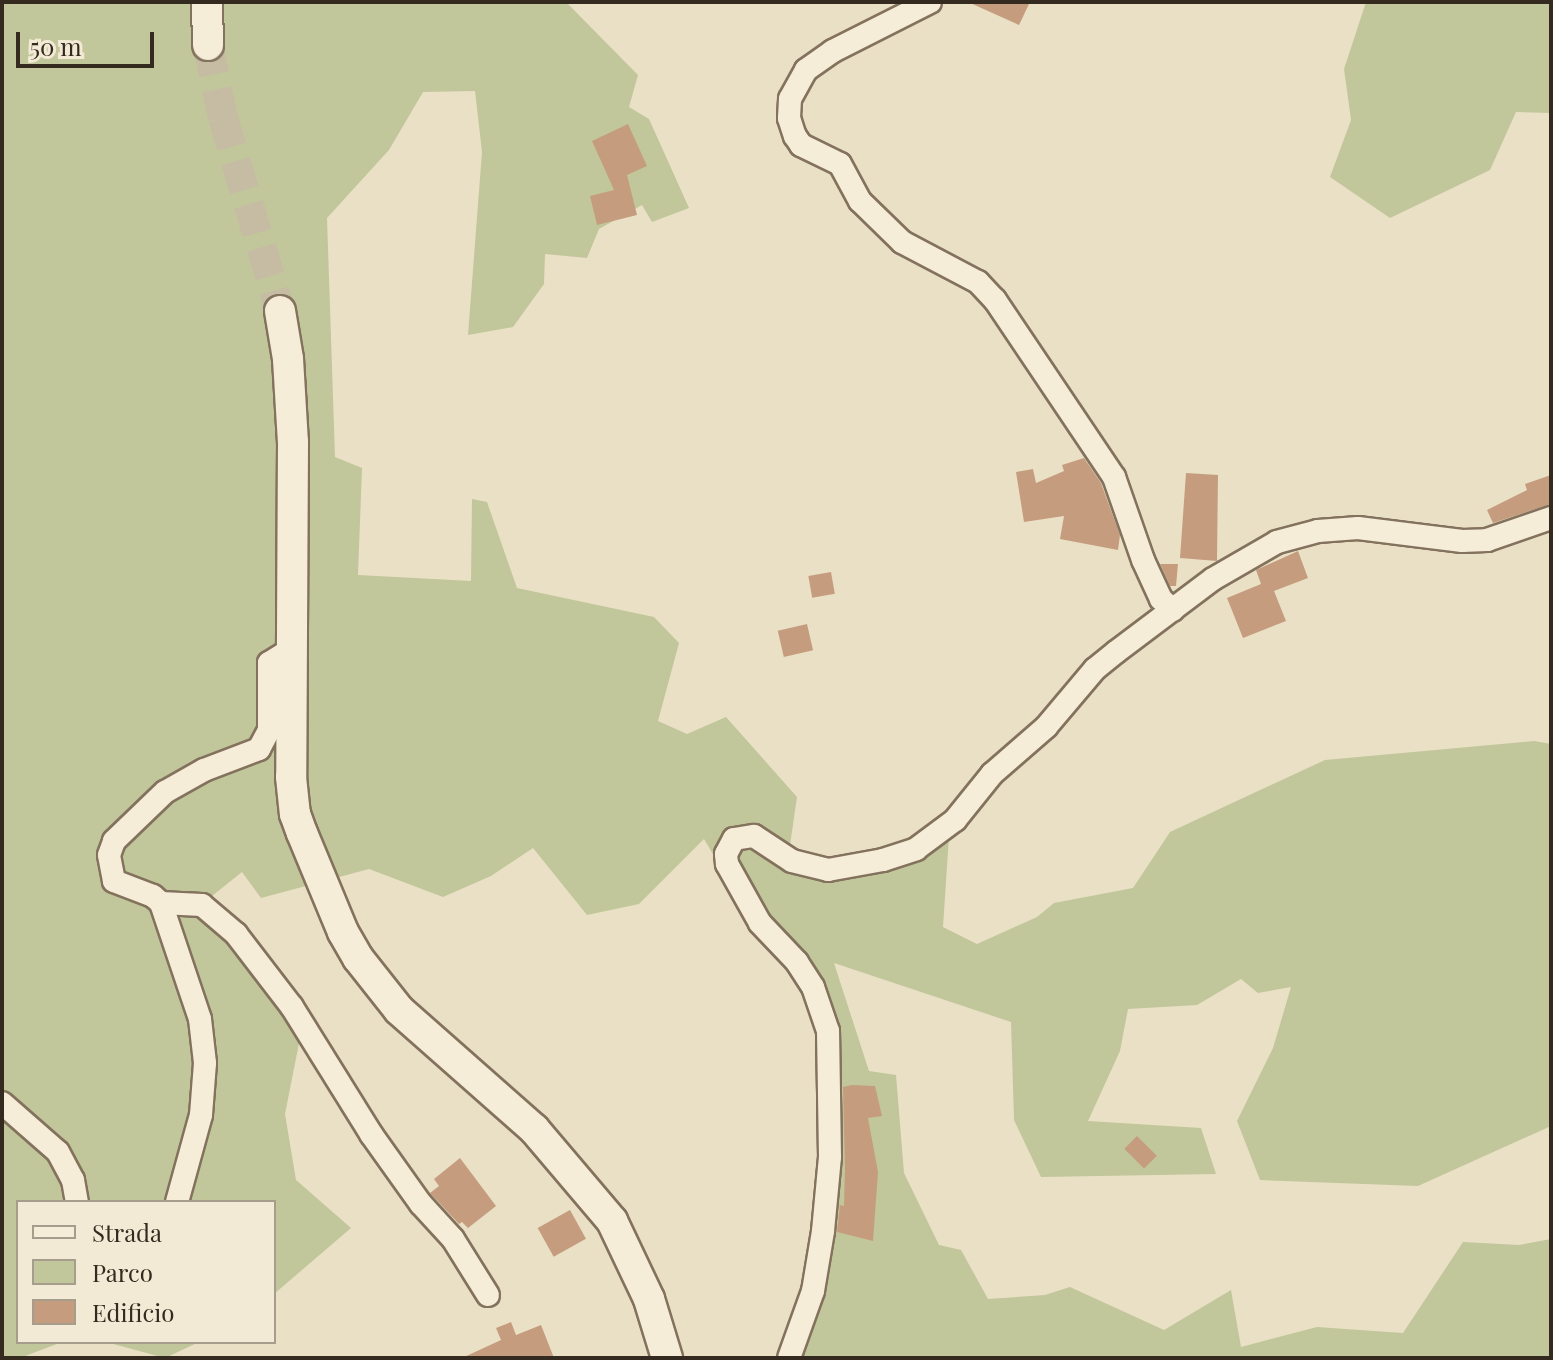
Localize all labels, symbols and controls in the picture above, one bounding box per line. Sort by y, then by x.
scale bar [20,16,158,66]
text: 50 m [30,30,82,62]
legend [16,1200,276,1344]
text: Strada [92,1216,162,1248]
text: Parco [92,1256,153,1288]
text: Edificio [92,1296,174,1328]

